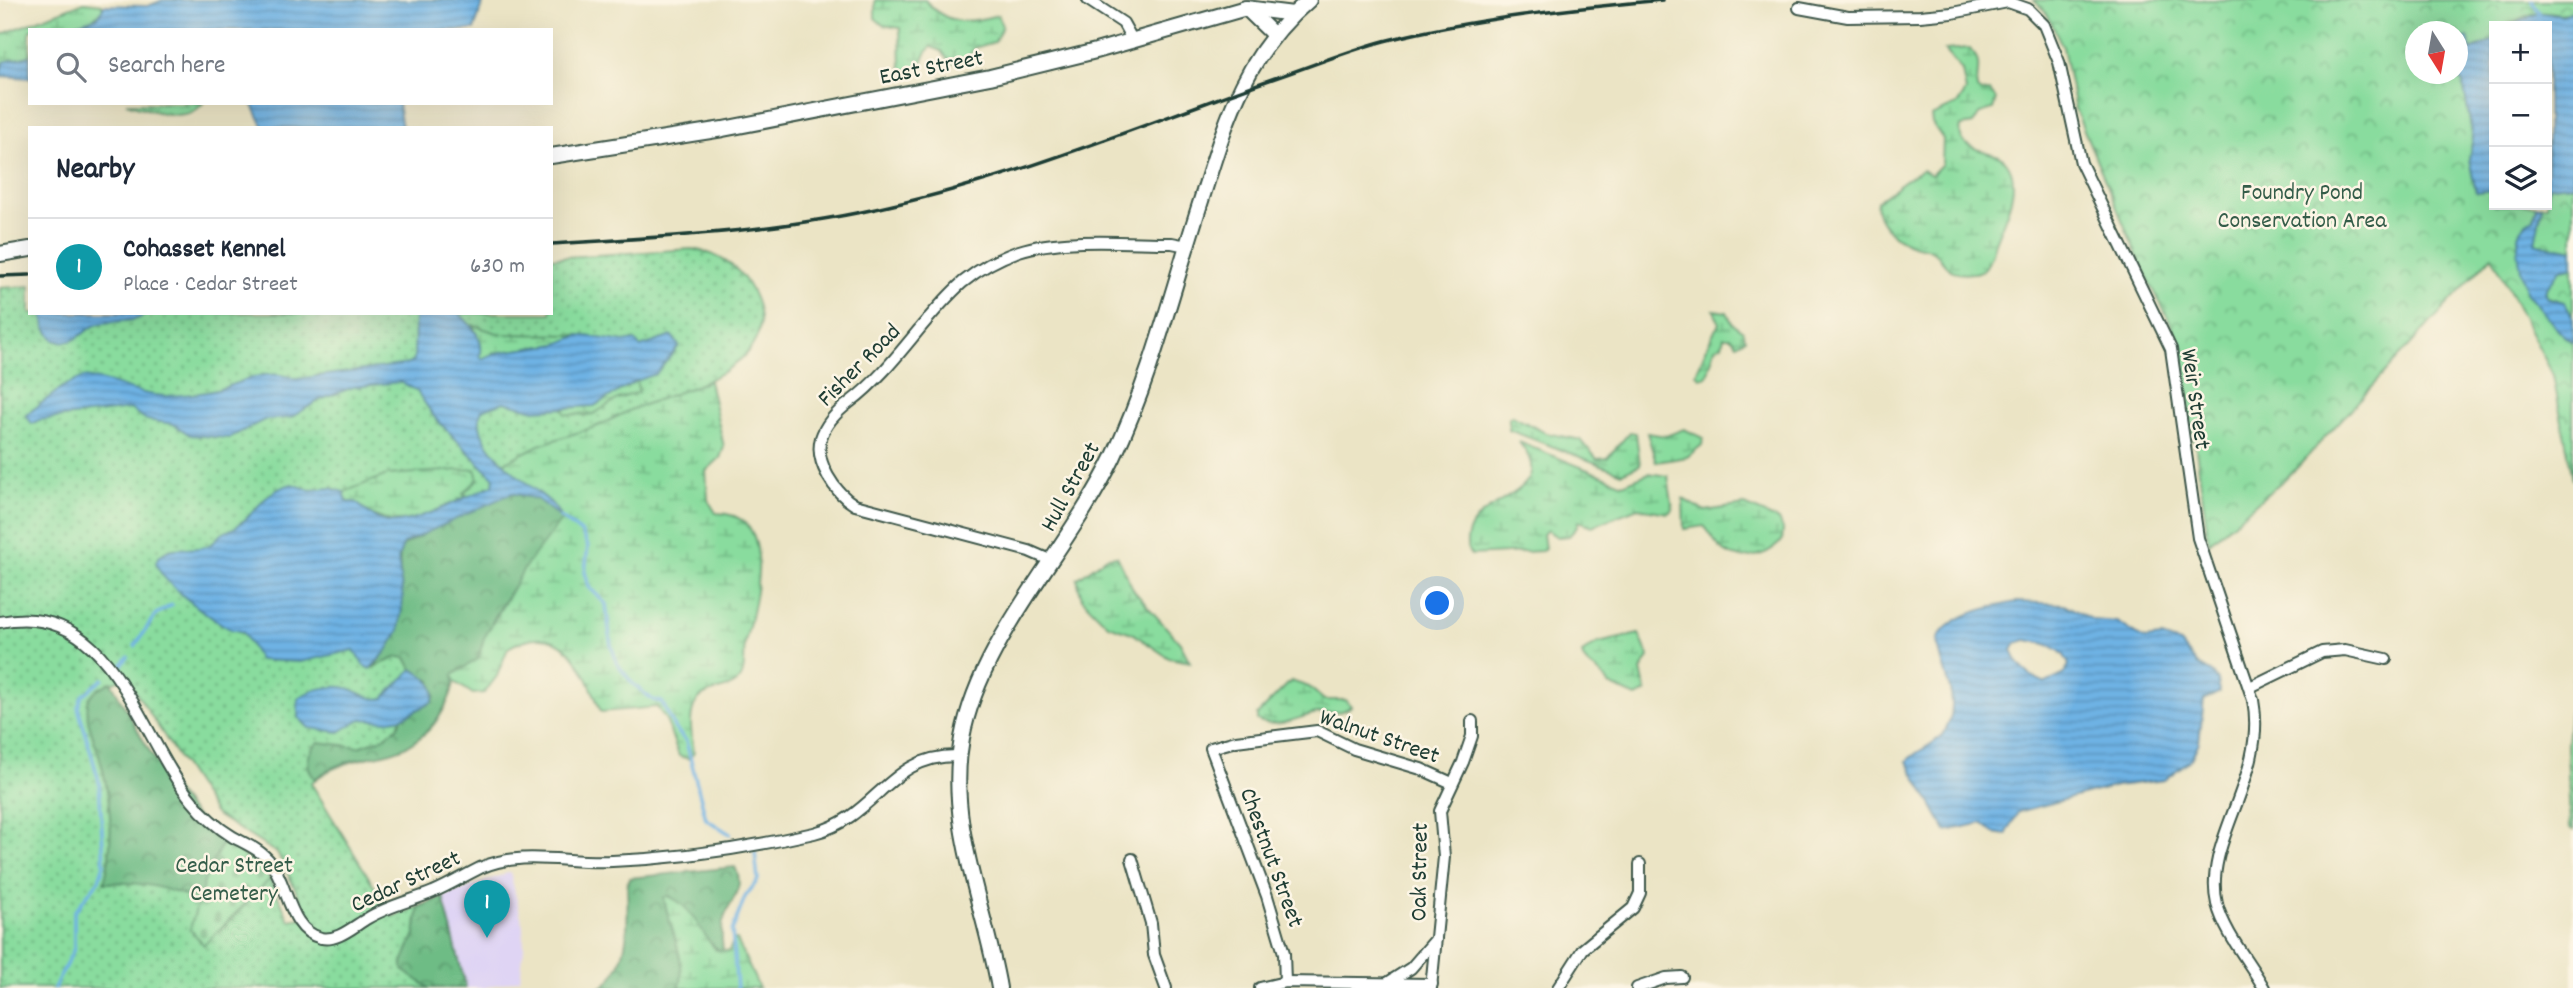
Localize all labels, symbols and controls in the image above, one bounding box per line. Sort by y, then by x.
north arrow [2405,21,2468,84]
map controls [2489,21,2552,210]
button: + [2489,21,2552,84]
search box [28,28,553,105]
street label: East Street [877,42,986,96]
icon: search [52,48,90,86]
text: Search here [108,48,226,85]
button: − [2489,84,2552,147]
button: layers [2489,147,2552,210]
text: Nearby [56,150,134,193]
park label: Foundry Pond Conservation Area [2218,177,2387,239]
text: Cohasset Kennel [123,232,286,269]
text: 1 [76,251,82,284]
text: 630 m [470,251,525,284]
text: Place · Cedar Street [123,269,298,302]
street label: Fisher Road [811,317,910,416]
street label: Weir Street [2170,347,2218,452]
street label: Hull Street [1033,436,1110,538]
your location [1420,586,1454,620]
street label: Walnut Street [1314,701,1444,774]
street label: Chestnut Street [1229,783,1311,933]
street label: Oak Street [1403,822,1439,922]
street label: Cedar Street [346,842,467,923]
park label: Cedar Street Cemetery [175,850,293,912]
pin: 1 [464,880,510,938]

